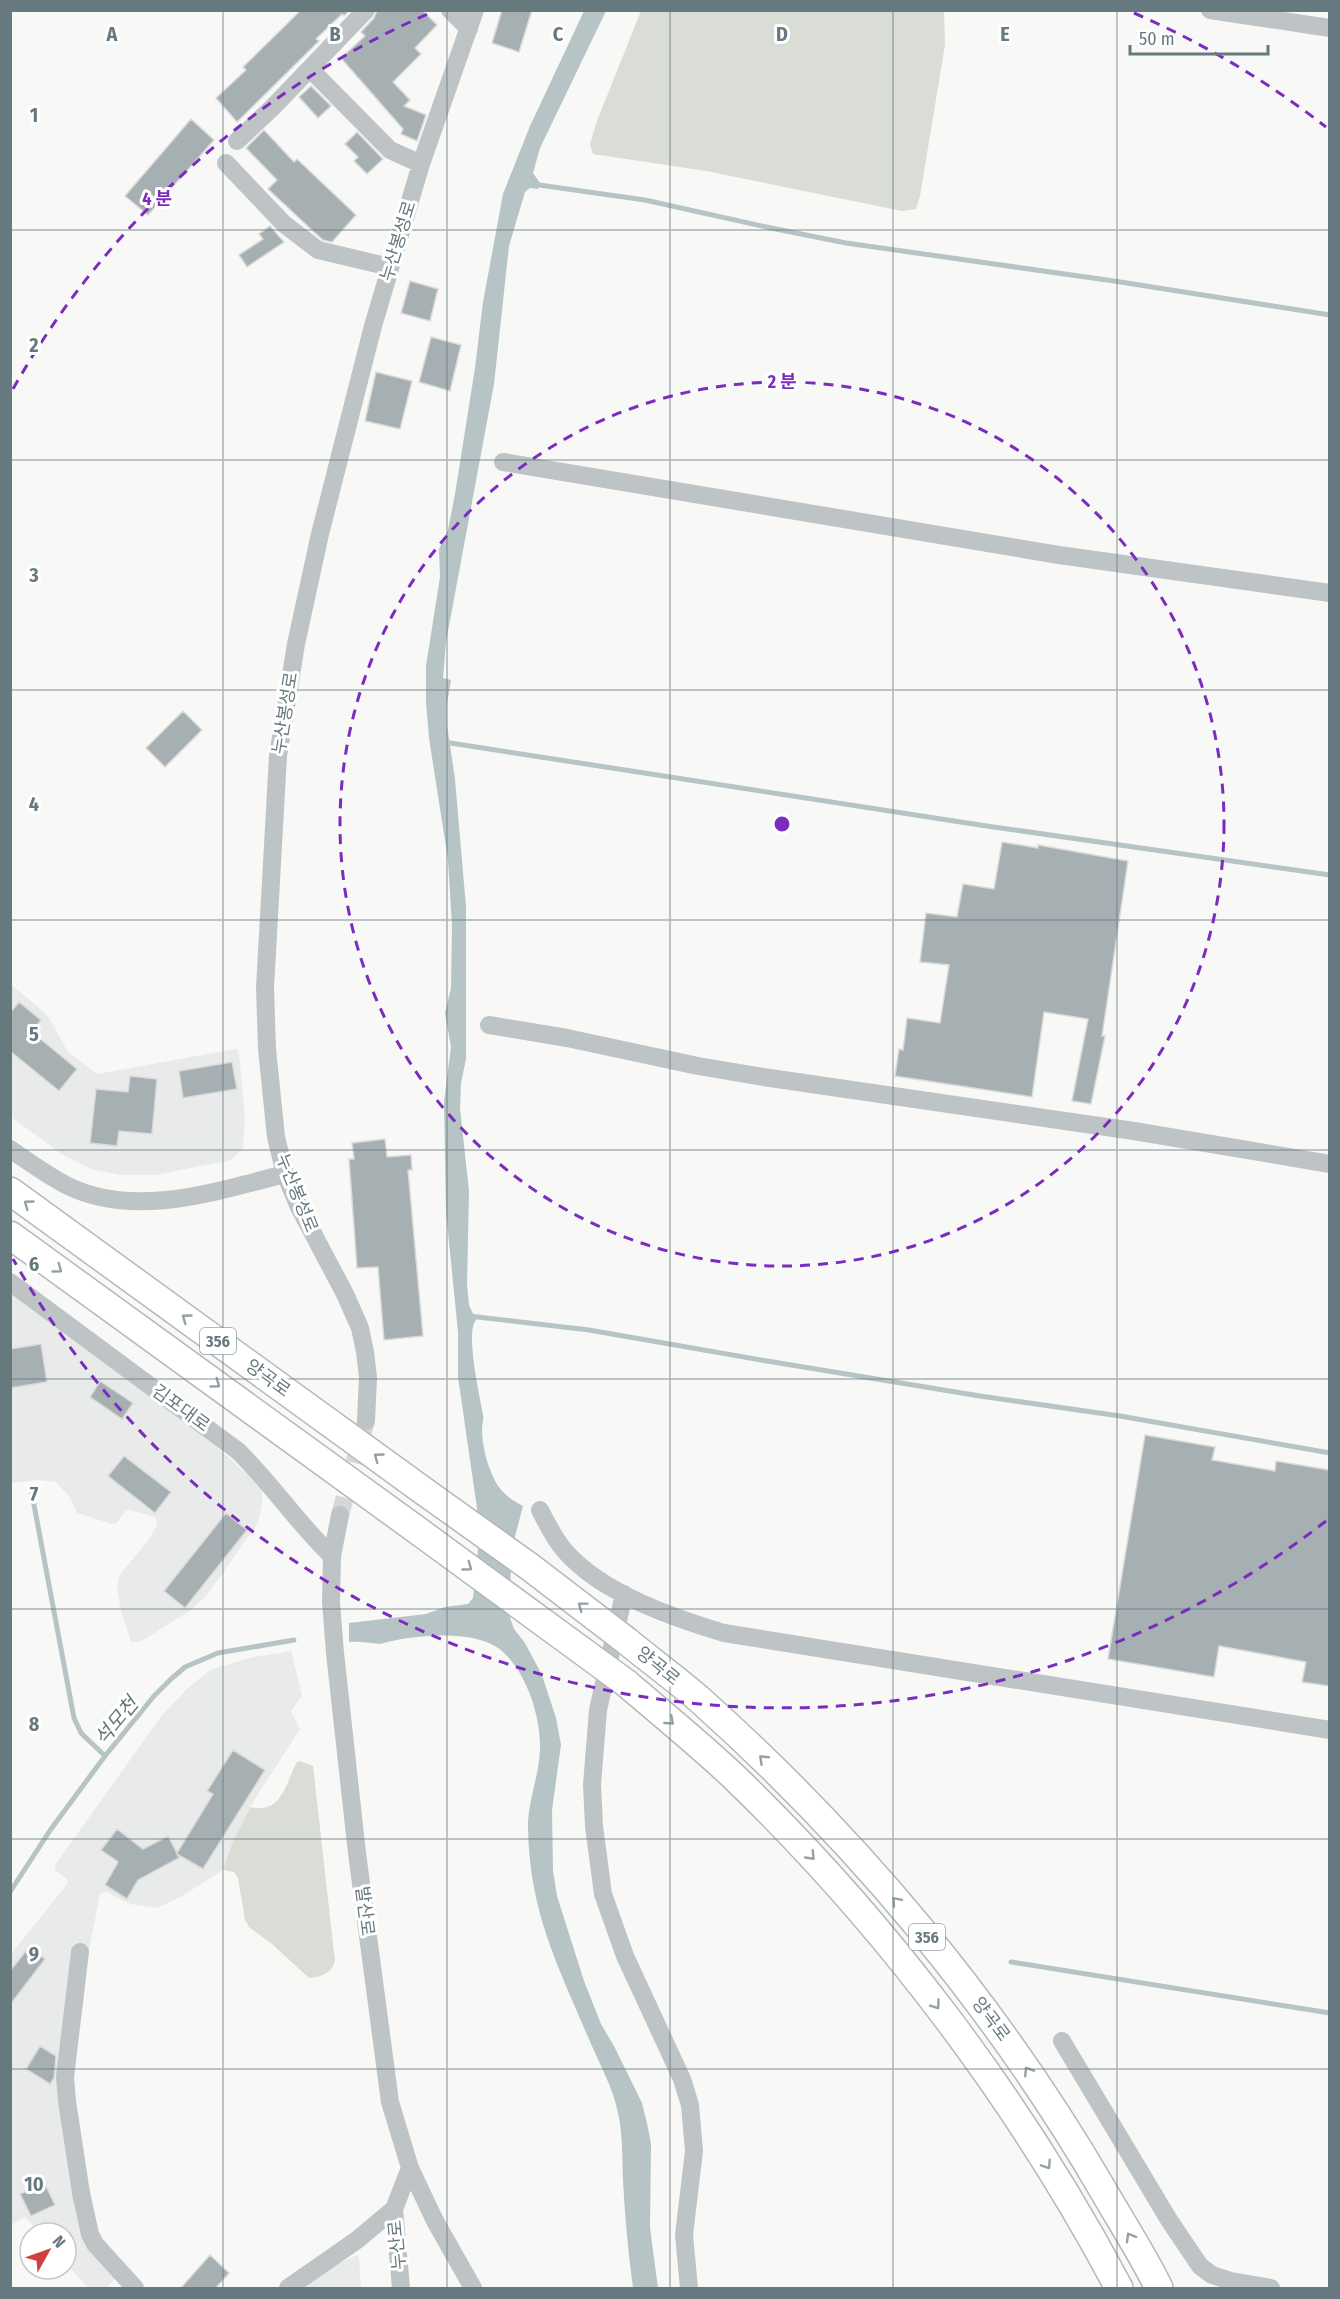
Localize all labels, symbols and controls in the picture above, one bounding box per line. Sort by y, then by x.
scale bar [1130,18,1268,56]
text: A [106,22,119,46]
text: B [329,22,341,46]
text: C [553,22,564,46]
text: D [776,22,788,46]
text: E [1000,22,1010,46]
text: 50 m [1139,28,1175,50]
text: 1 [30,103,38,127]
text: 4 분 [142,188,172,210]
street label: 누산봉성로 [375,198,421,284]
text: 2 [28,333,39,357]
text: 2 분 [767,371,797,393]
text: 3 [28,563,39,587]
street label: 누산봉성로 [268,670,302,756]
text: 4 [29,792,39,816]
centre of rings [772,814,792,834]
text: 5 [29,1022,39,1046]
street label: 누산봉성로 [271,1150,323,1236]
one-way arrow [23,1200,34,1211]
text: 6 [29,1252,39,1276]
one-way arrow [51,1262,62,1273]
one-way arrow [181,1314,192,1325]
road number: 356 [200,1328,236,1354]
street label: 양곡로 [241,1354,295,1402]
one-way arrow [209,1377,220,1388]
street label: 김포대로 [148,1380,214,1436]
one-way arrow [373,1453,384,1464]
text: 7 [30,1482,39,1506]
one-way arrow [462,1560,473,1571]
one-way arrow [577,1603,588,1614]
street label: 양곡로 [632,1642,684,1690]
water label: 석모천 [89,1690,145,1750]
text: 8 [29,1712,40,1736]
one-way arrow [663,1714,674,1725]
one-way arrow [759,1755,770,1766]
one-way arrow [803,1848,814,1859]
street label: 발산로 [351,1885,379,1937]
one-way arrow [892,1897,903,1908]
road number: 356 [909,1924,945,1950]
text: 9 [29,1942,39,1966]
street label: 양곡로 [967,1993,1015,2045]
one-way arrow [929,1999,940,2010]
one-way arrow [1024,2067,1035,2078]
one-way arrow [1040,2159,1052,2169]
text: 10 [24,2172,44,2196]
street label: 누산로 [384,2219,410,2271]
north arrow [18,2221,78,2281]
text: N [49,2232,69,2251]
one-way arrow [1126,2233,1138,2243]

